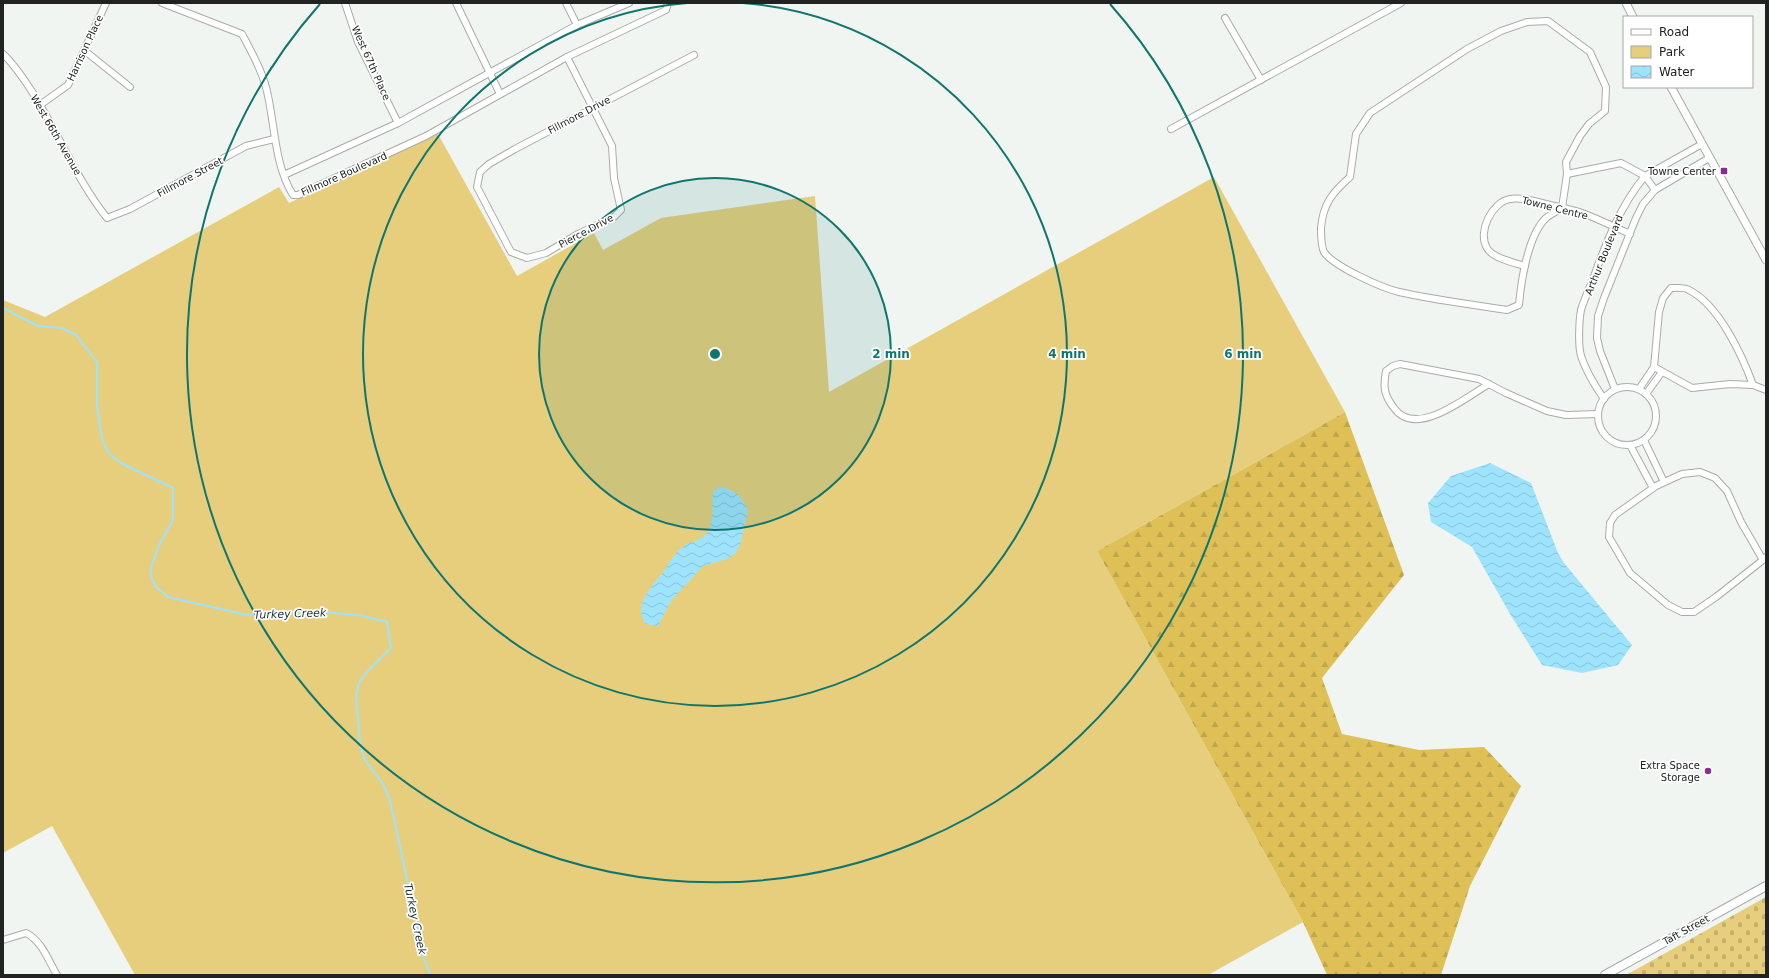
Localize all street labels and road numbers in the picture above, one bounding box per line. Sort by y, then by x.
street label: Harrison Place [65,13,105,83]
street label: West 67th Place [350,24,392,102]
street label: West 66th Avenue [28,93,84,177]
street label: Fillmore Drive [546,94,612,136]
street label: Fillmore Boulevard [299,150,389,198]
street label: Fillmore Street [155,155,225,199]
street label: Towne Centre [1520,194,1589,222]
street label: Pierce Drive [557,212,615,250]
street label: Arthur Boulevard [1583,213,1625,297]
street label: Taft Street [1660,913,1711,948]

